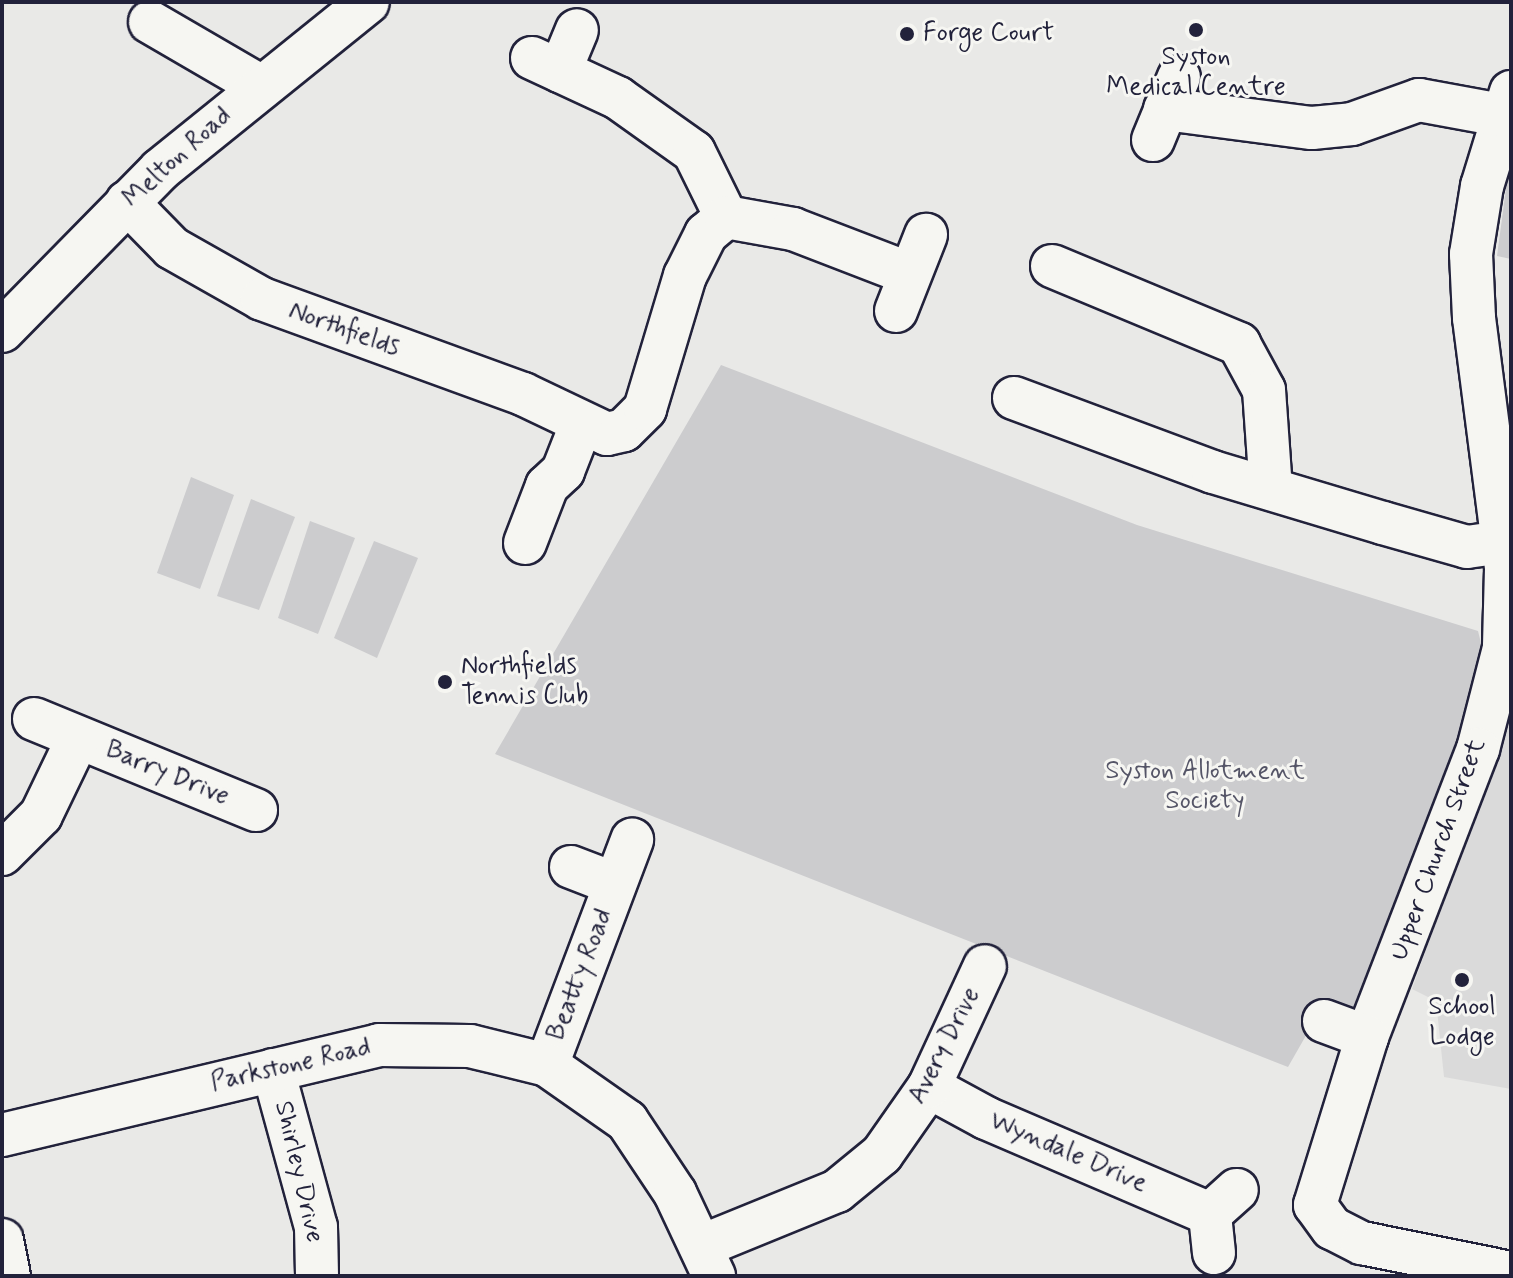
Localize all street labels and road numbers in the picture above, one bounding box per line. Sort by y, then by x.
street label: Melton Road [117,101,239,215]
street label: Northfields [284,296,404,364]
street label: Barry Drive [101,735,233,813]
street label: Upper Church Street [1384,735,1494,965]
street label: Beatty Road [542,905,620,1045]
street label: Avery Drive [902,982,988,1110]
street label: Parkstone Road [208,1032,374,1100]
street label: Shirley Drive [267,1099,329,1245]
street label: Wyndale Drive [986,1106,1150,1200]

